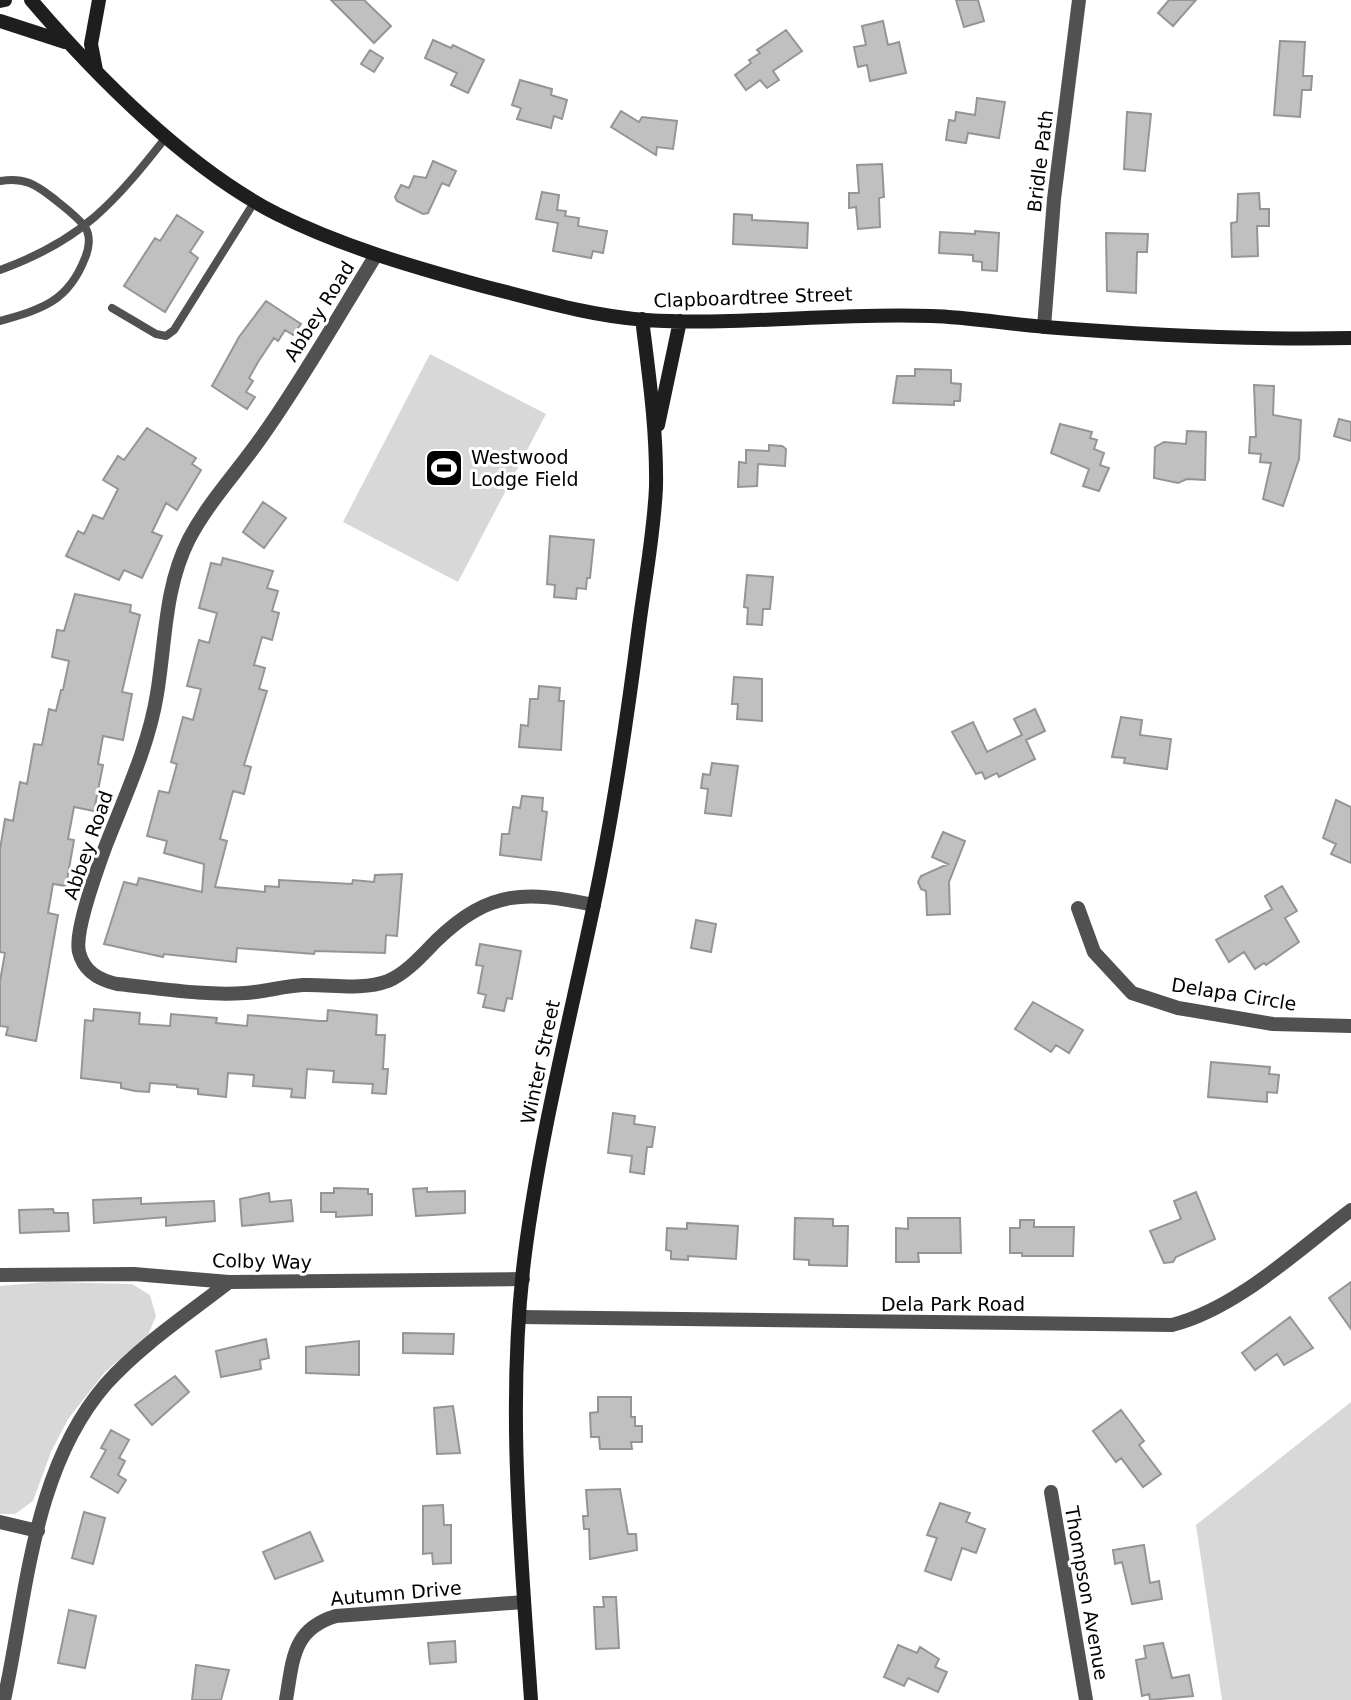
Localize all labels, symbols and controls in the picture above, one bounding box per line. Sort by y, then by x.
street label: Bridle Path [1023,109,1057,213]
street label: Abbey Road [280,257,358,365]
street label: Clapboardtree Street [653,283,853,311]
place label: Westwood Lodge Field [471,446,579,490]
sports icon: Westwood Lodge Field [423,447,465,489]
street label: Abbey Road [59,788,117,902]
street label: Delapa Circle [1170,973,1298,1015]
street label: Winter Street [516,998,564,1126]
street label: Colby Way [212,1249,312,1273]
street label: Dela Park Road [881,1293,1025,1315]
street label: Thompson Avenue [1061,1503,1113,1682]
street label: Autumn Drive [329,1576,463,1610]

